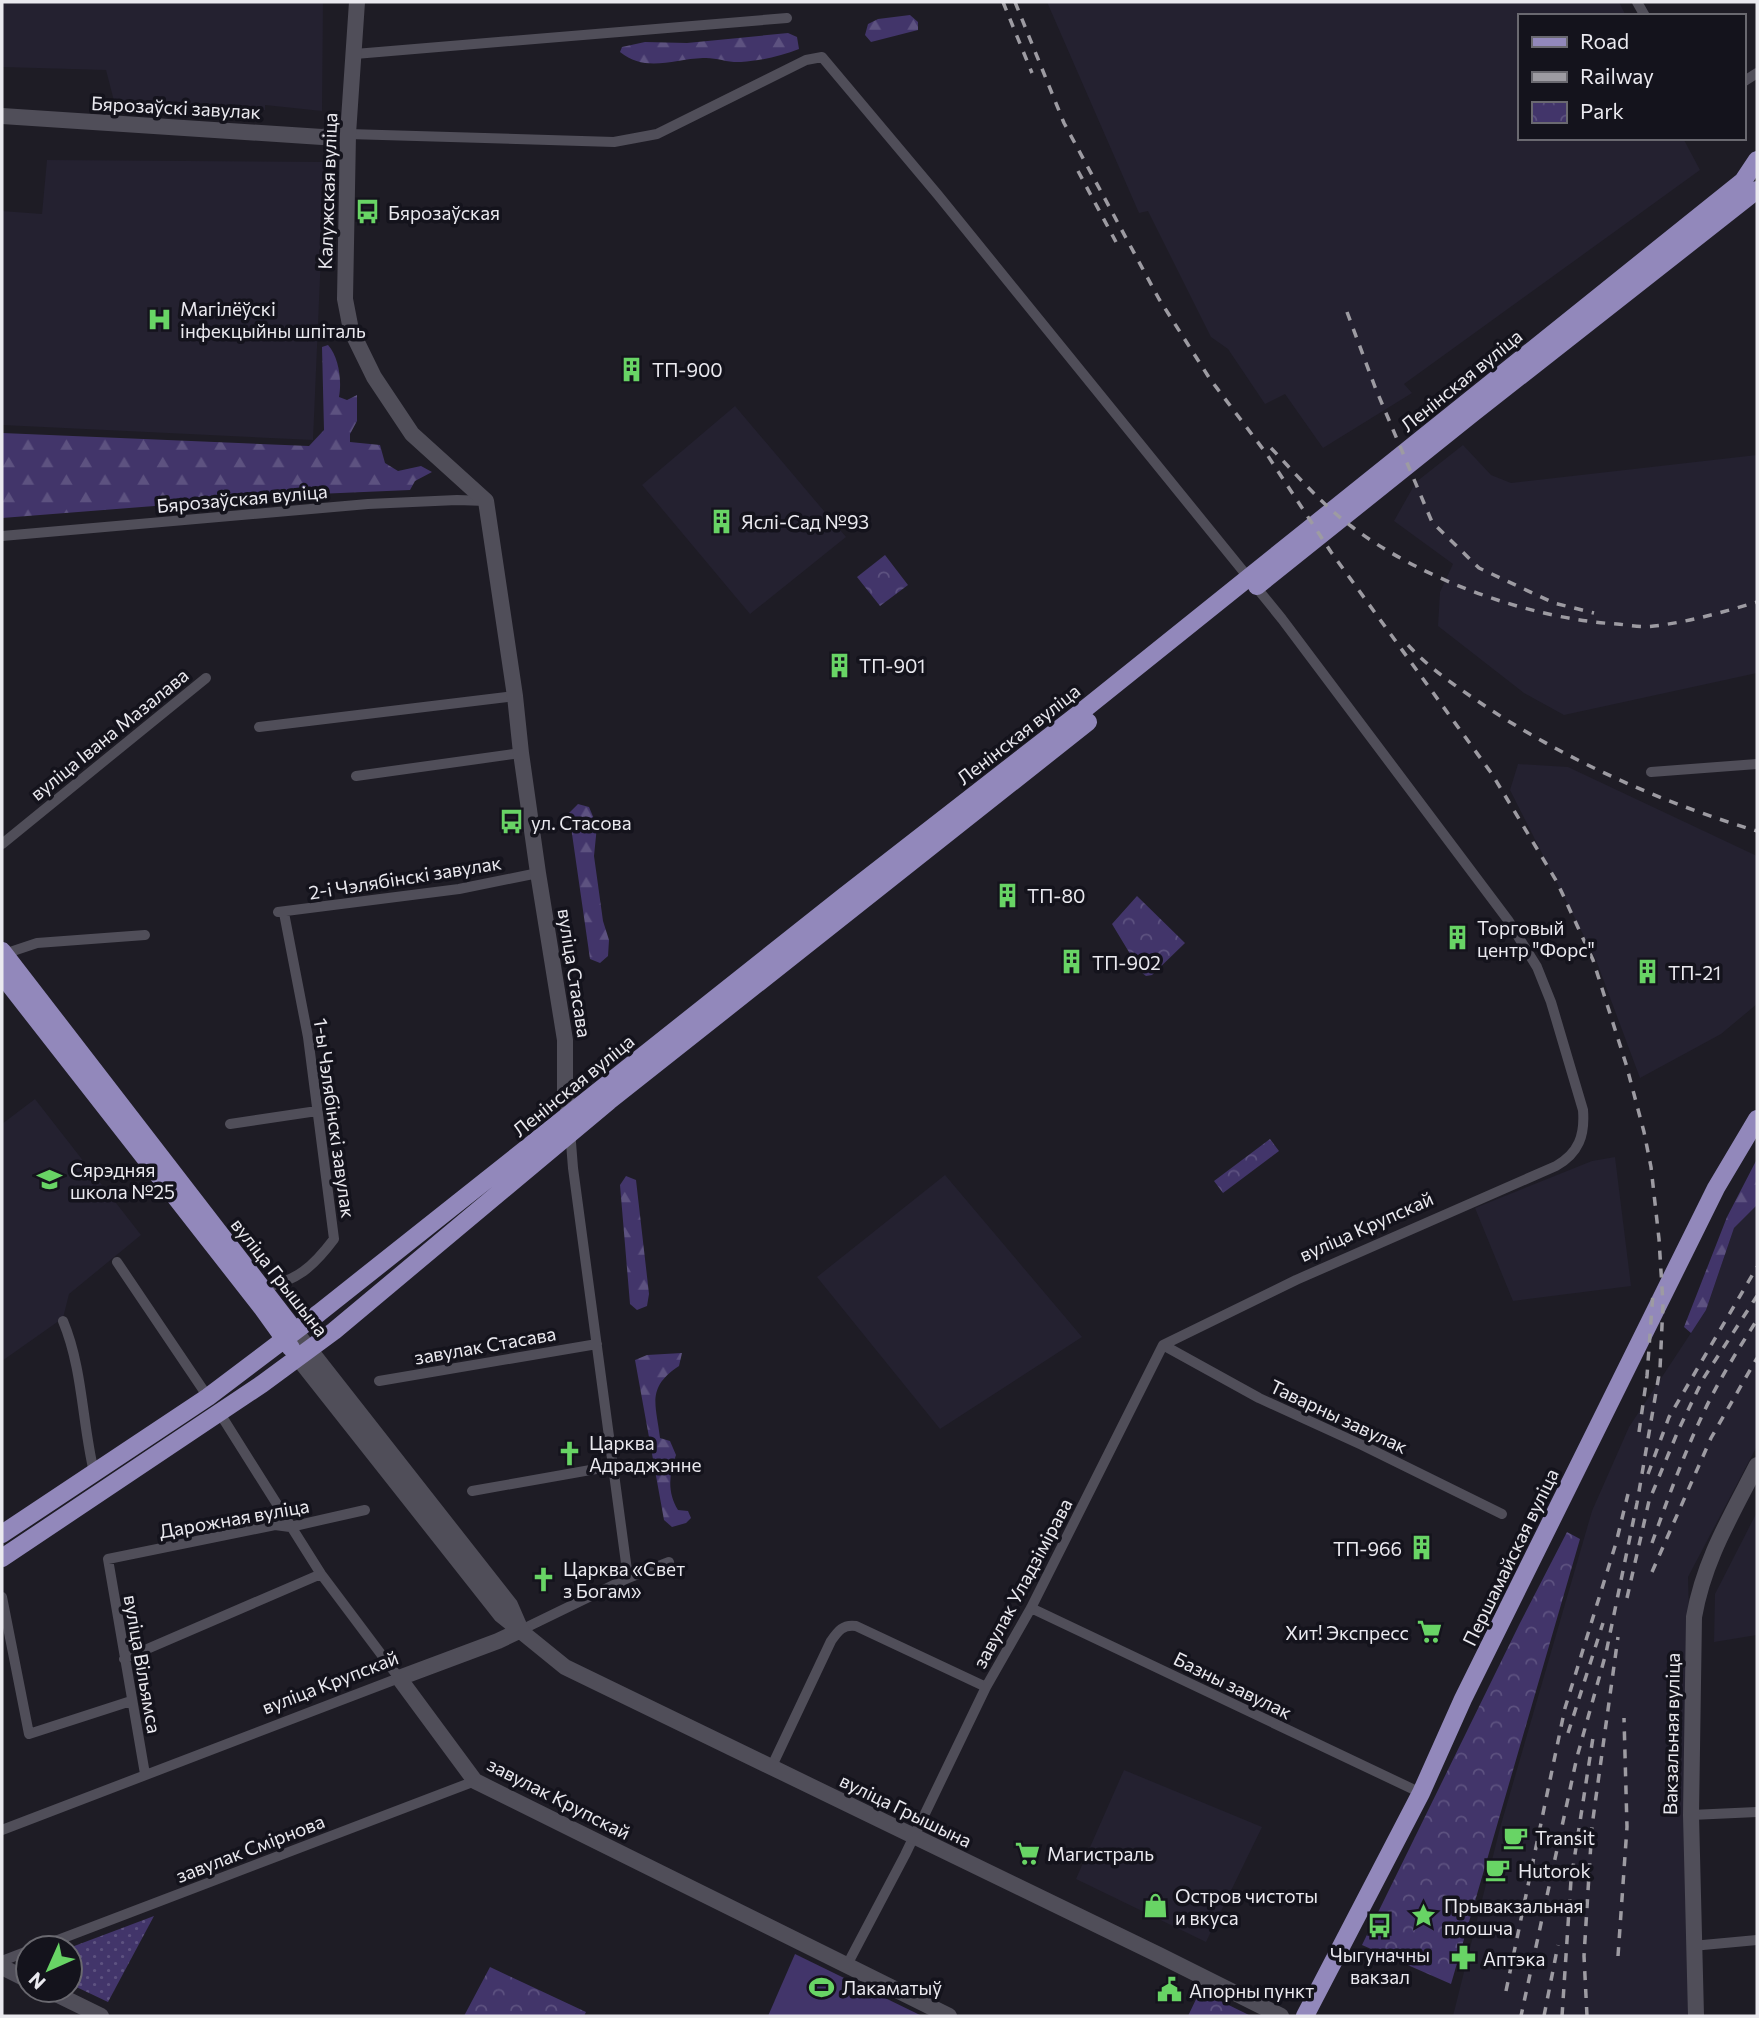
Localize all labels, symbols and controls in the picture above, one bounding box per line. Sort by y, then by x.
legend [1518,14,1745,140]
text: Road [1580,28,1629,53]
text: Railway [1580,63,1654,88]
street label: Бярозаўскі завулак [91,91,261,123]
text: Park [1580,98,1624,123]
street label: Калужская вуліца [313,112,341,270]
bus stop icon: Бярозаўская [354,198,382,226]
place label: Бярозаўская [388,201,500,224]
place label: Магілёўскі інфекцыйны шпіталь [180,297,366,342]
hospital icon: Магілёўскі інфекцыйны шпіталь [146,305,174,333]
street label: Ленінская вуліца [1396,324,1526,436]
building icon: ТП-900 [618,355,646,383]
place label: ТП-900 [652,358,723,381]
street label: Бярозаўская вуліца [155,479,329,517]
building icon: Яслі-Сад №93 [707,507,735,535]
place label: Яслі-Сад №93 [741,510,869,533]
building icon: ТП-901 [825,651,853,679]
place label: ТП-901 [859,654,925,677]
street label: вуліца Iвана Мазалава [25,663,193,805]
street label: Ленінская вуліца [952,679,1084,789]
bus stop icon: ул. Стасова [497,808,525,836]
place label: ул. Стасова [531,811,632,834]
street label: 2-і Чэлябінскі завулак [307,850,503,904]
building icon: ТП-80 [993,881,1021,909]
place label: ТП-80 [1027,884,1085,907]
street label: вуліца Стасава [553,907,597,1039]
place label: Торговый центр "Форс" [1477,916,1595,961]
building icon: Торговый центр "Форс" [1443,924,1471,952]
building icon: ТП-902 [1058,948,1086,976]
place label: ТП-902 [1092,951,1161,974]
building icon: ТП-21 [1634,958,1662,986]
place label: ТП-21 [1668,961,1721,984]
street label: 1-ы Чэлябінскі завулак [310,1017,360,1219]
street label: Ленінская вуліца [508,1029,638,1141]
place label: Сярэдняя школа №25 [70,1158,175,1203]
school or university icon: Сярэдняя школа №25 [36,1166,64,1194]
street label: вуліца Крупскай [1295,1186,1437,1266]
street label: вуліца Грышына [227,1213,333,1341]
street label: завулак Стасава [412,1321,558,1369]
street label: Таварны завулак [1267,1374,1411,1458]
place label: Царква Адраджэнне [589,1431,702,1476]
church icon: Царква Адраджэнне [555,1439,583,1467]
street label: Першамайская вуліца [1457,1465,1563,1649]
street label: Дарожная вуліца [157,1493,311,1543]
street label: завулак Уладзімірава [967,1494,1077,1672]
building icon: ТП-966 [1408,1534,1436,1562]
place label: ТП-966 [1333,1537,1402,1560]
place label: Царква «Свет з Богам» [563,1557,685,1602]
church icon: Царква «Свет з Богам» [529,1565,557,1593]
street label: вуліца Вільямса [120,1593,166,1735]
supermarket icon: Хит! Экспресс [1415,1618,1443,1646]
place label: Хит! Экспресс [1285,1621,1409,1644]
street label: вуліца Крупскай [259,1645,401,1719]
street label: Базны завулак [1170,1647,1296,1723]
street label: Вакзальная вуліца [1658,1653,1684,1815]
street label: завулак Крупскай [484,1752,634,1844]
street label: вуліца Грышына [836,1768,976,1852]
street label: завулак Смірнова [172,1809,328,1887]
cafe icon: Transit [1501,1823,1529,1851]
place label: Transit [1535,1826,1595,1849]
supermarket icon: Магистраль [1013,1839,1041,1867]
place label: Магистраль [1047,1842,1154,1865]
cafe icon: Hutorok [1484,1856,1512,1884]
place label: Hutorok [1518,1859,1591,1882]
place label: Остров чистоты и вкуса [1175,1884,1318,1929]
shop icon: Остров чистоты и вкуса [1141,1892,1169,1920]
place label: Прывакзальная плошча [1444,1894,1584,1939]
place icon: Прывакзальная плошча [1410,1902,1438,1930]
bus stop icon: Чыгуначны вакзал [1366,1912,1394,1940]
north arrow [14,1934,84,2004]
place label: Чыгуначны вакзал [1330,1943,1430,1988]
pharmacy icon: Аптэка [1449,1944,1477,1972]
place label: Аптэка [1483,1947,1545,1970]
text: N [23,1968,50,1995]
sports icon: Лакаматыў [808,1973,836,2001]
place label: Лакаматыў [842,1976,942,1999]
public building icon: Апорны пункт [1155,1976,1183,2004]
place label: Апорны пункт [1189,1979,1314,2002]

